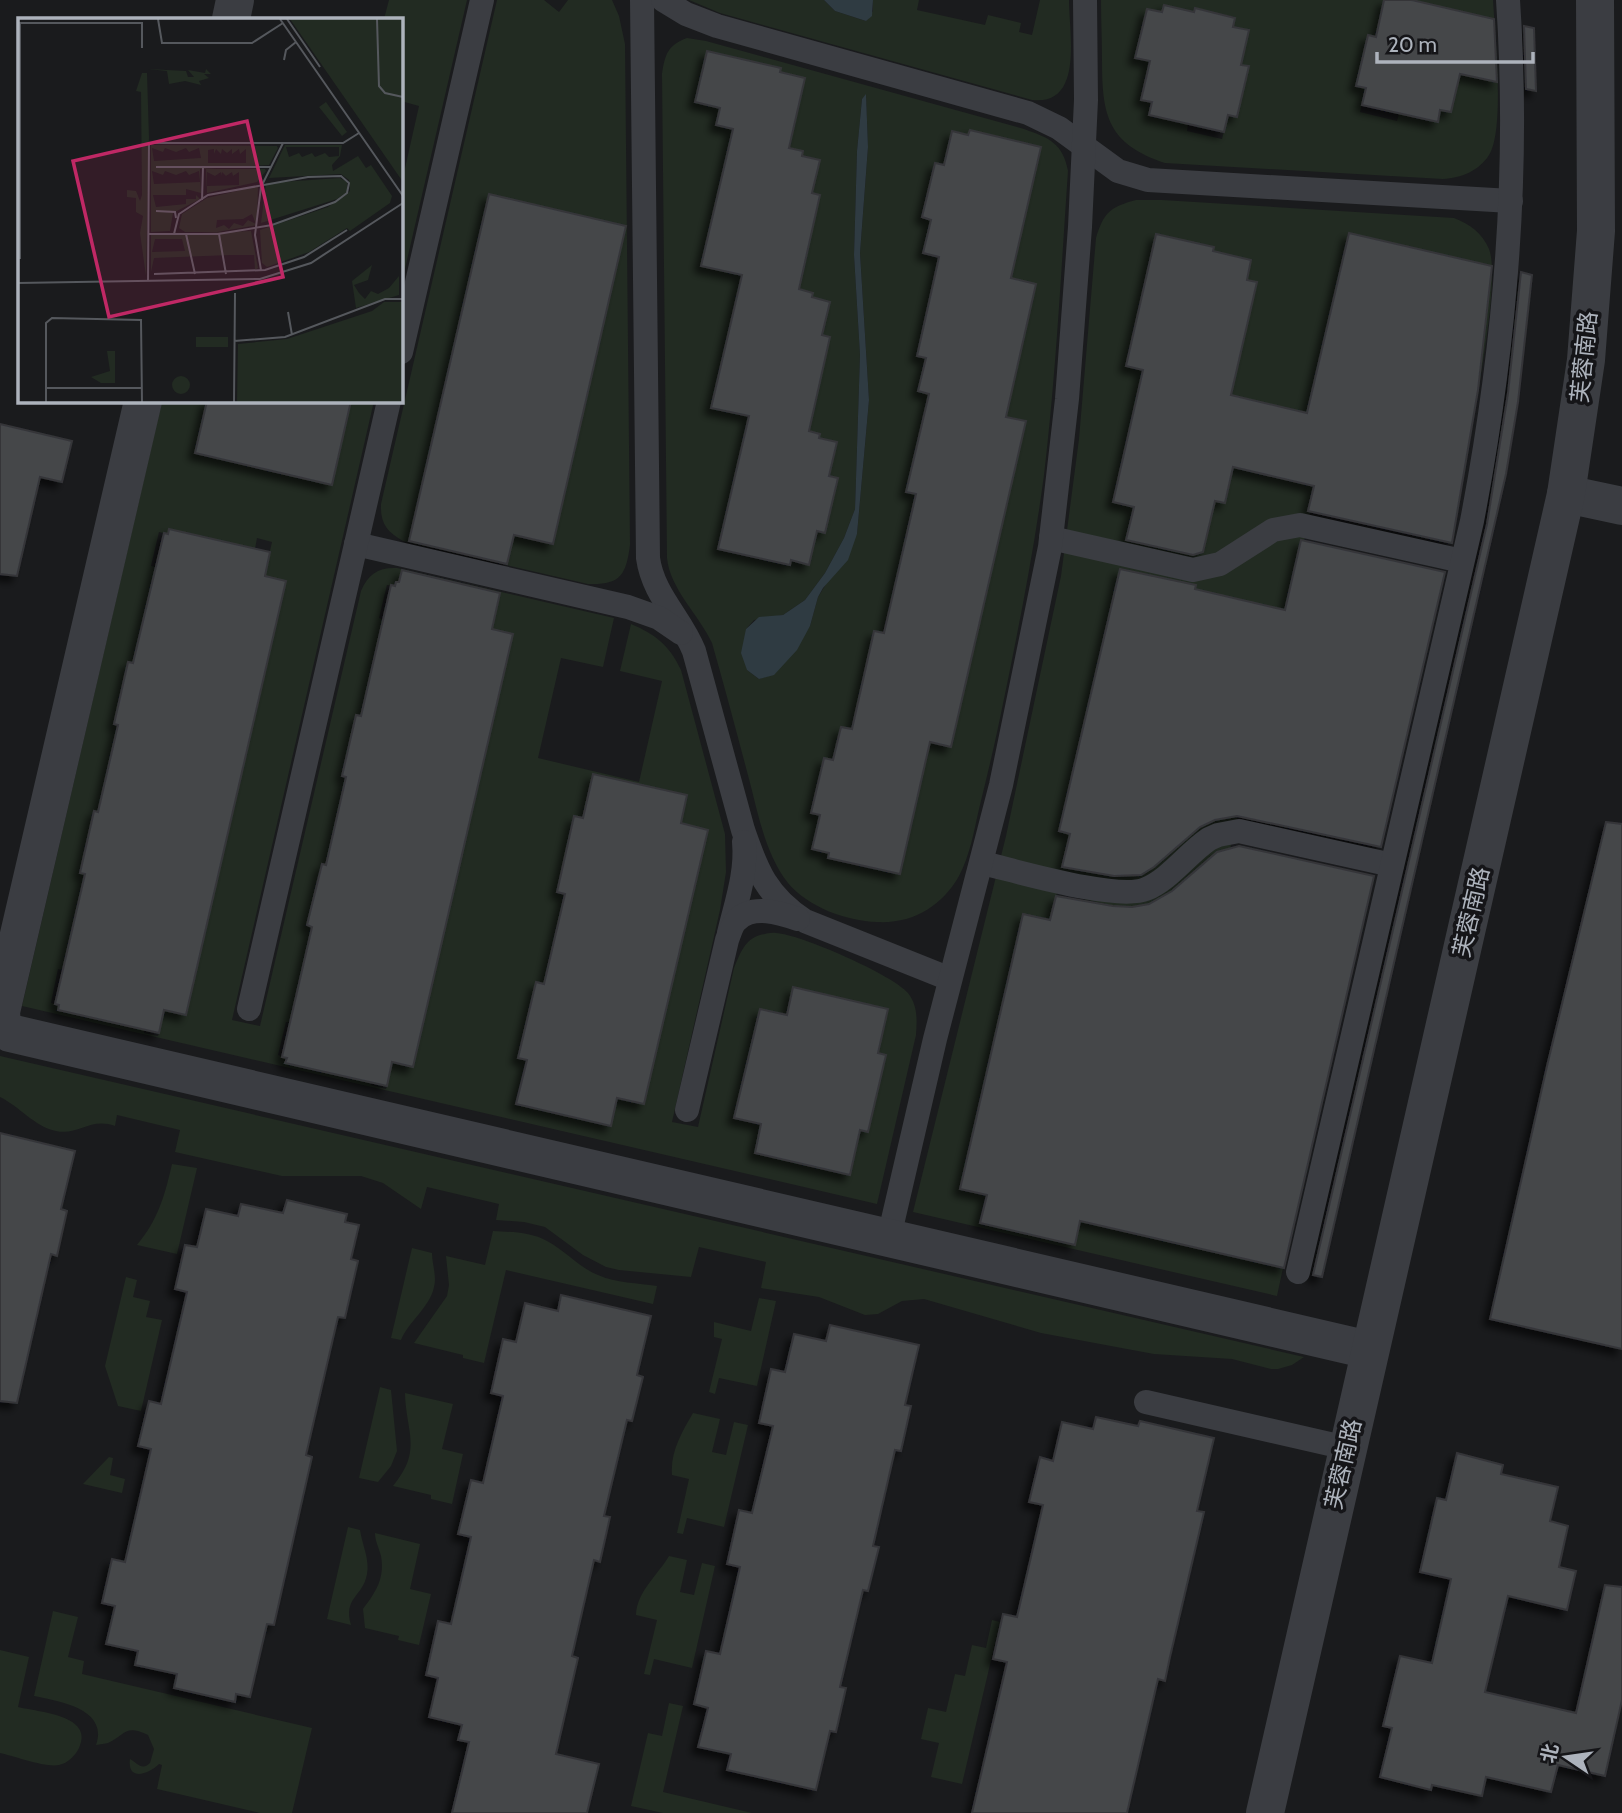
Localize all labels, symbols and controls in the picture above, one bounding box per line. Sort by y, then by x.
inset map [18,18,402,402]
scale bar [1377,21,1533,65]
text: 20 m [1388,32,1437,57]
street label: 芙蓉南路 [1565,310,1603,404]
street label: 芙蓉南路 [1447,864,1495,960]
street label: 芙蓉南路 [1319,1416,1367,1512]
north arrow [1531,1722,1601,1792]
text: 北 [1537,1741,1563,1765]

